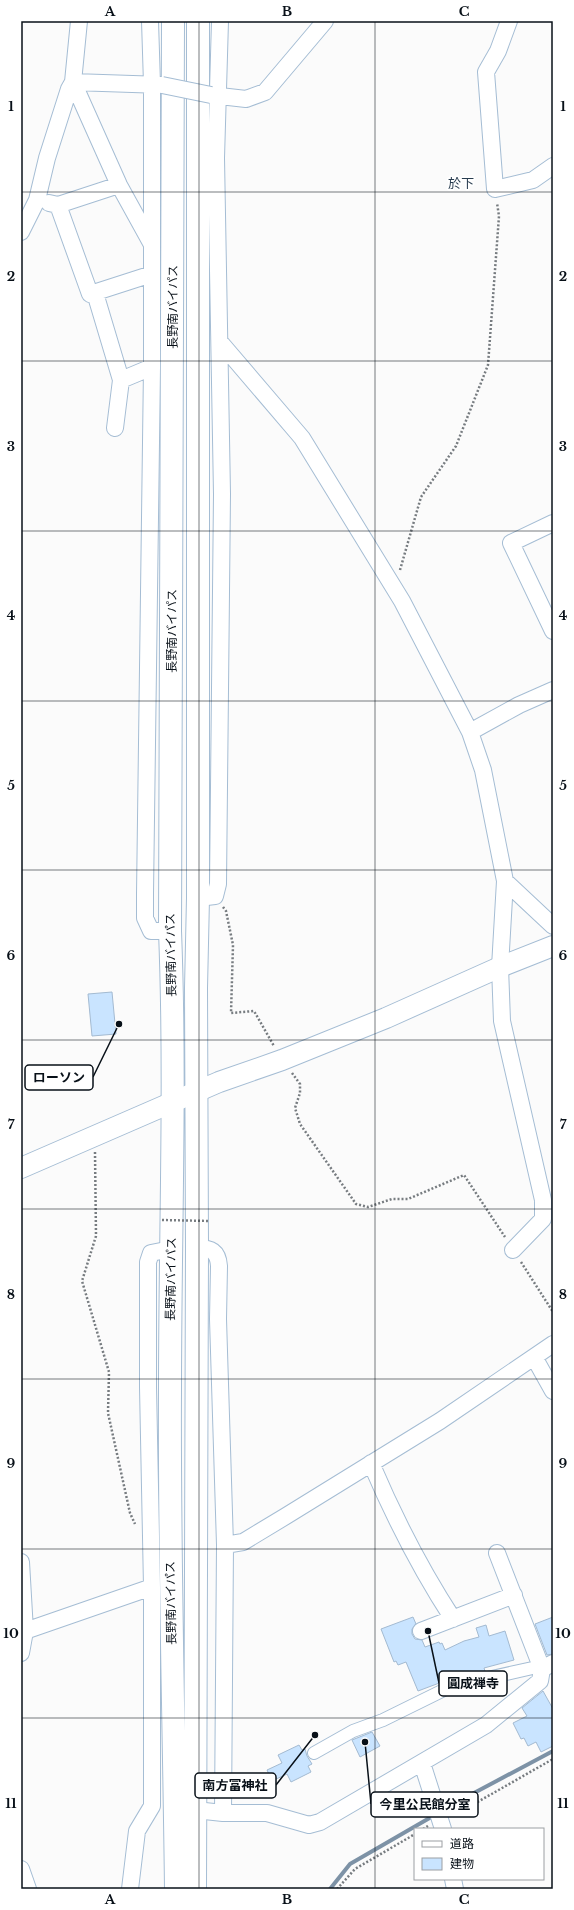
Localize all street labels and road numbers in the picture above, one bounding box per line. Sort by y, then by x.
street label: 長野南バイパス [165,265,180,349]
street label: 長野南バイパス [164,589,179,673]
street label: 長野南バイパス [162,913,179,997]
street label: 長野南バイパス [162,1237,179,1321]
street label: 長野南バイパス [162,1561,179,1645]

